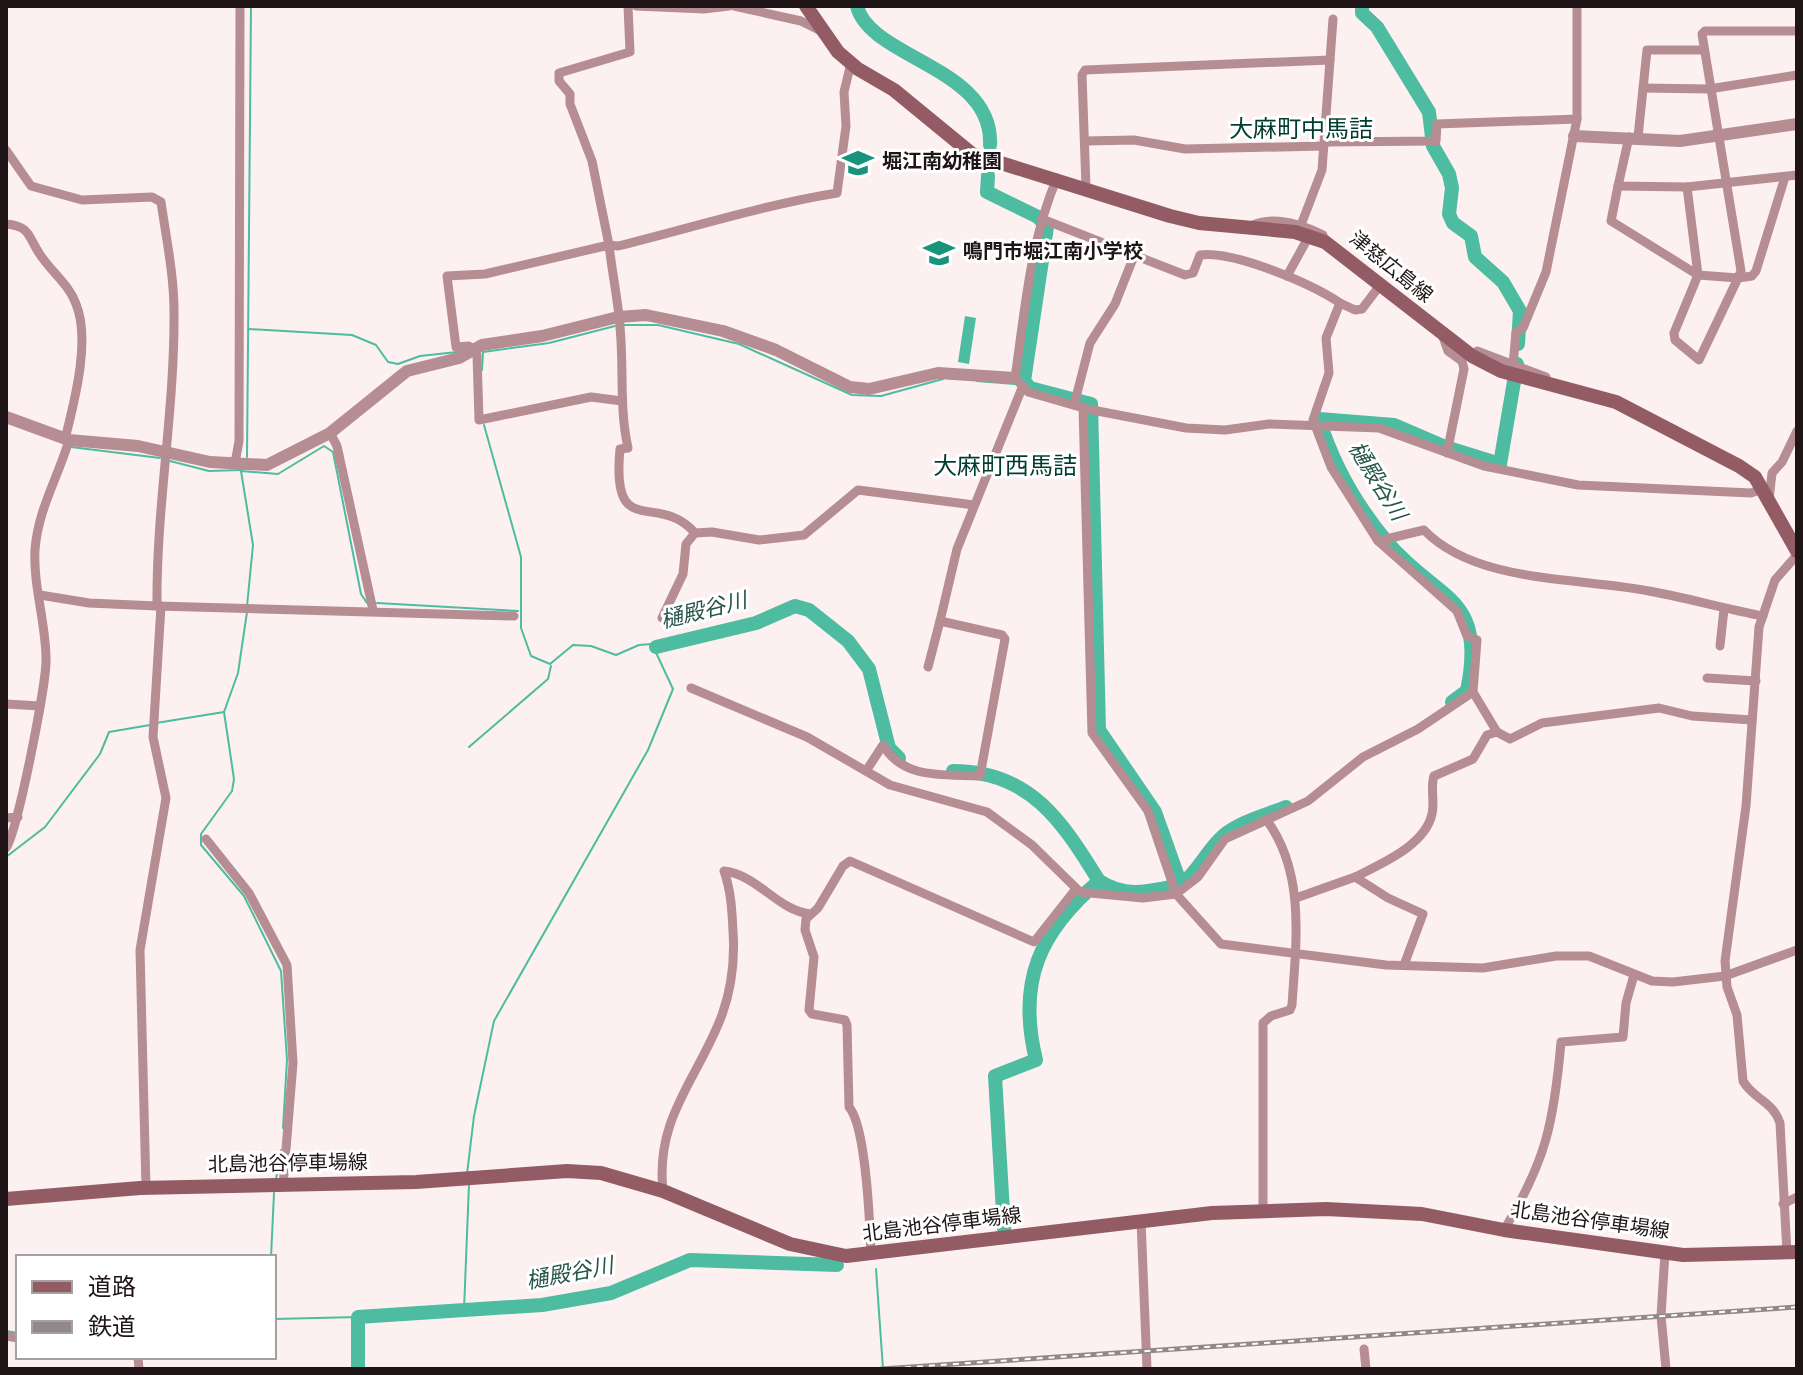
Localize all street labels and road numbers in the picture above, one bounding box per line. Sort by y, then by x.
street label: 津慈広島線 [1343,226,1437,310]
street label: 北島池谷停車場線 [208,1151,368,1179]
street label: 北島池谷停車場線 [1509,1198,1671,1246]
street label: 北島池谷停車場線 [861,1203,1023,1249]

